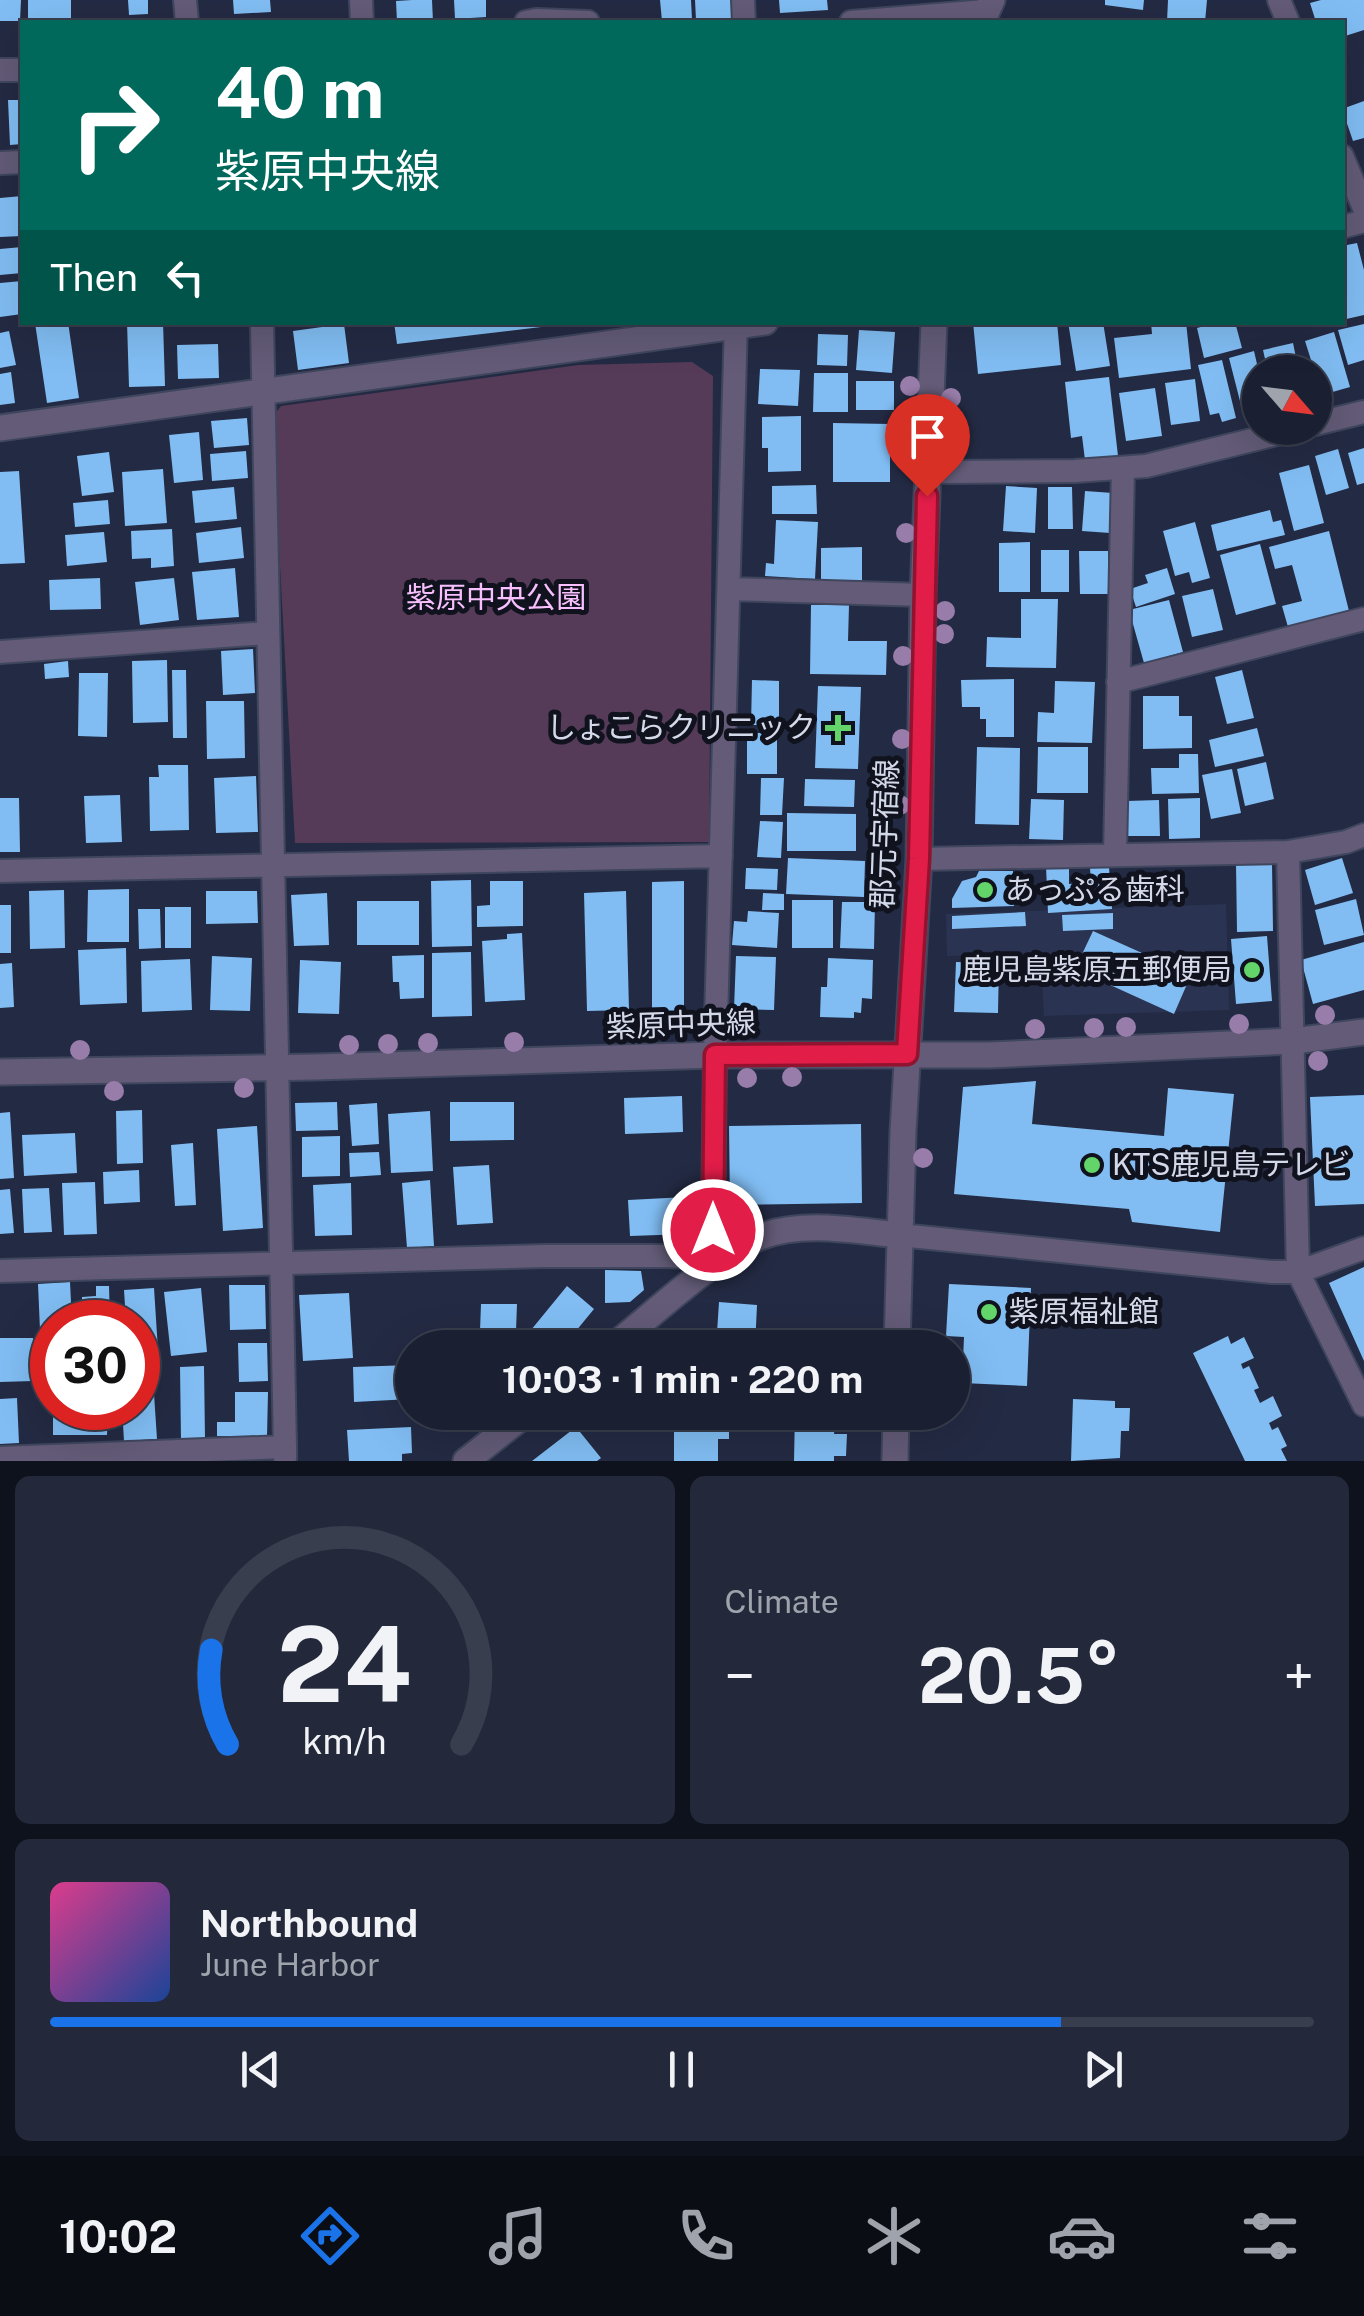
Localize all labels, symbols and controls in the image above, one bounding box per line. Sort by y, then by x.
text: 40 m [215,51,385,134]
icon: right [50,60,180,190]
text: 紫原中央線 [215,144,440,197]
icon: left [158,250,213,305]
text: Then [50,255,138,300]
north arrow [1242,355,1332,445]
map controls [1242,355,1332,445]
pin [885,394,970,497]
icon: arrive [900,409,955,464]
park label: 紫原中央公園 [406,579,586,615]
place label: しょこらクリニック [546,709,816,745]
marker: しょこらクリニック [825,715,851,741]
street label: 郡元宇宿線 [863,758,905,910]
place label: あっぷる歯科 [1005,871,1185,907]
marker: あっぷる歯科 [974,879,996,901]
place label: 鹿児島紫原五郵便局 [962,951,1232,987]
marker: 鹿児島紫原五郵便局 [1241,959,1263,981]
street label: 紫原中央線 [605,1003,757,1045]
place label: KTS鹿児島テレビ [1112,1146,1351,1182]
marker: KTS鹿児島テレビ [1081,1154,1103,1176]
position arrow [661,1178,765,1282]
place label: 紫原福祉館 [1009,1293,1159,1329]
speed limit sign: 30 [30,1300,160,1430]
marker: 紫原福祉館 [978,1301,1000,1323]
text: 10:03 · 1 min · 220 m [502,1357,863,1402]
text: Climate [725,1583,839,1620]
text: 24 [278,1603,412,1725]
text: 20.5° [918,1632,1120,1720]
text: − [725,1644,755,1708]
text: + [1283,1644,1314,1708]
text: km/h [303,1720,387,1762]
text: Northbound [200,1901,418,1946]
text: June Harbor [200,1946,380,1983]
icon: previous [233,2042,288,2097]
icon: pause [654,2042,709,2097]
icon: next [1076,2042,1131,2097]
icon: directions [295,2201,365,2271]
icon: music [483,2201,553,2271]
icon: phone [671,2201,741,2271]
icon: climate [859,2201,929,2271]
icon: car [1047,2201,1117,2271]
icon: filters [1235,2201,1305,2271]
text: 10:02 [59,2210,177,2263]

